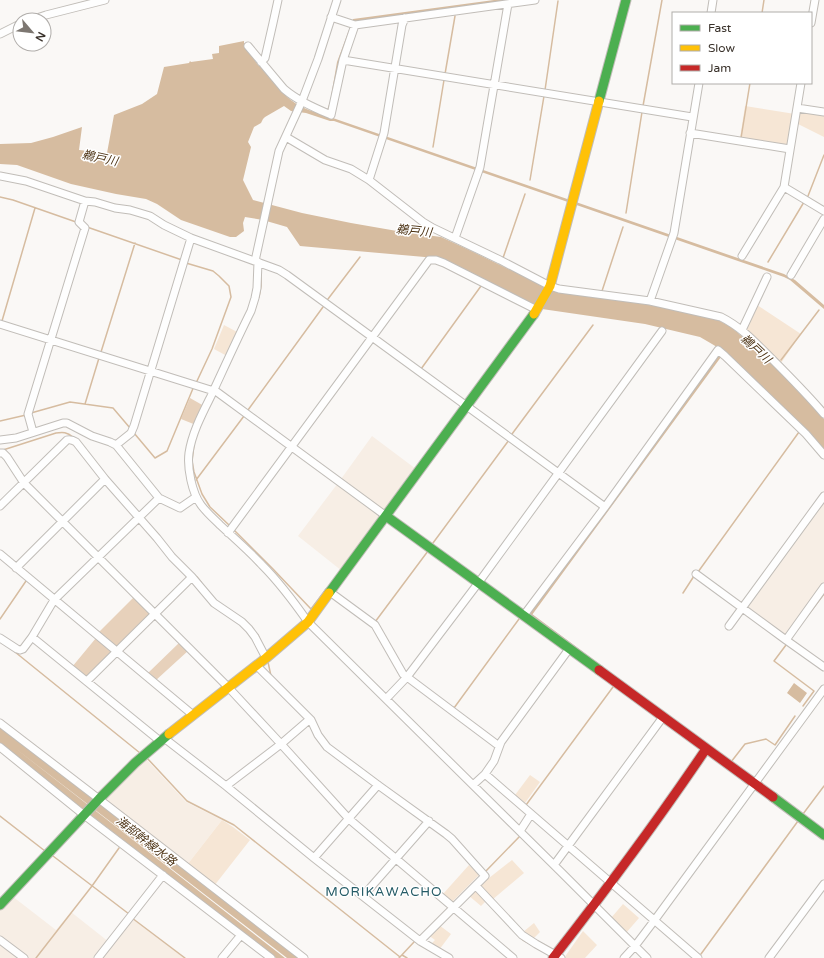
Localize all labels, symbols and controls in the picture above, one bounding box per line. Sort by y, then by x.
north arrow [12,12,52,52]
legend [672,12,812,84]
text: Fast [708,21,732,35]
text: N [33,30,48,43]
text: Slow [708,41,735,55]
text: Jam [708,61,731,75]
water label: 鵜戸川 [81,147,121,169]
water label: 鵜戸川 [395,222,435,240]
water label: 鵜戸川 [738,332,775,368]
water label: 海部幹線水路 [113,813,179,869]
district label: MORIKAWACHO [325,884,443,900]

